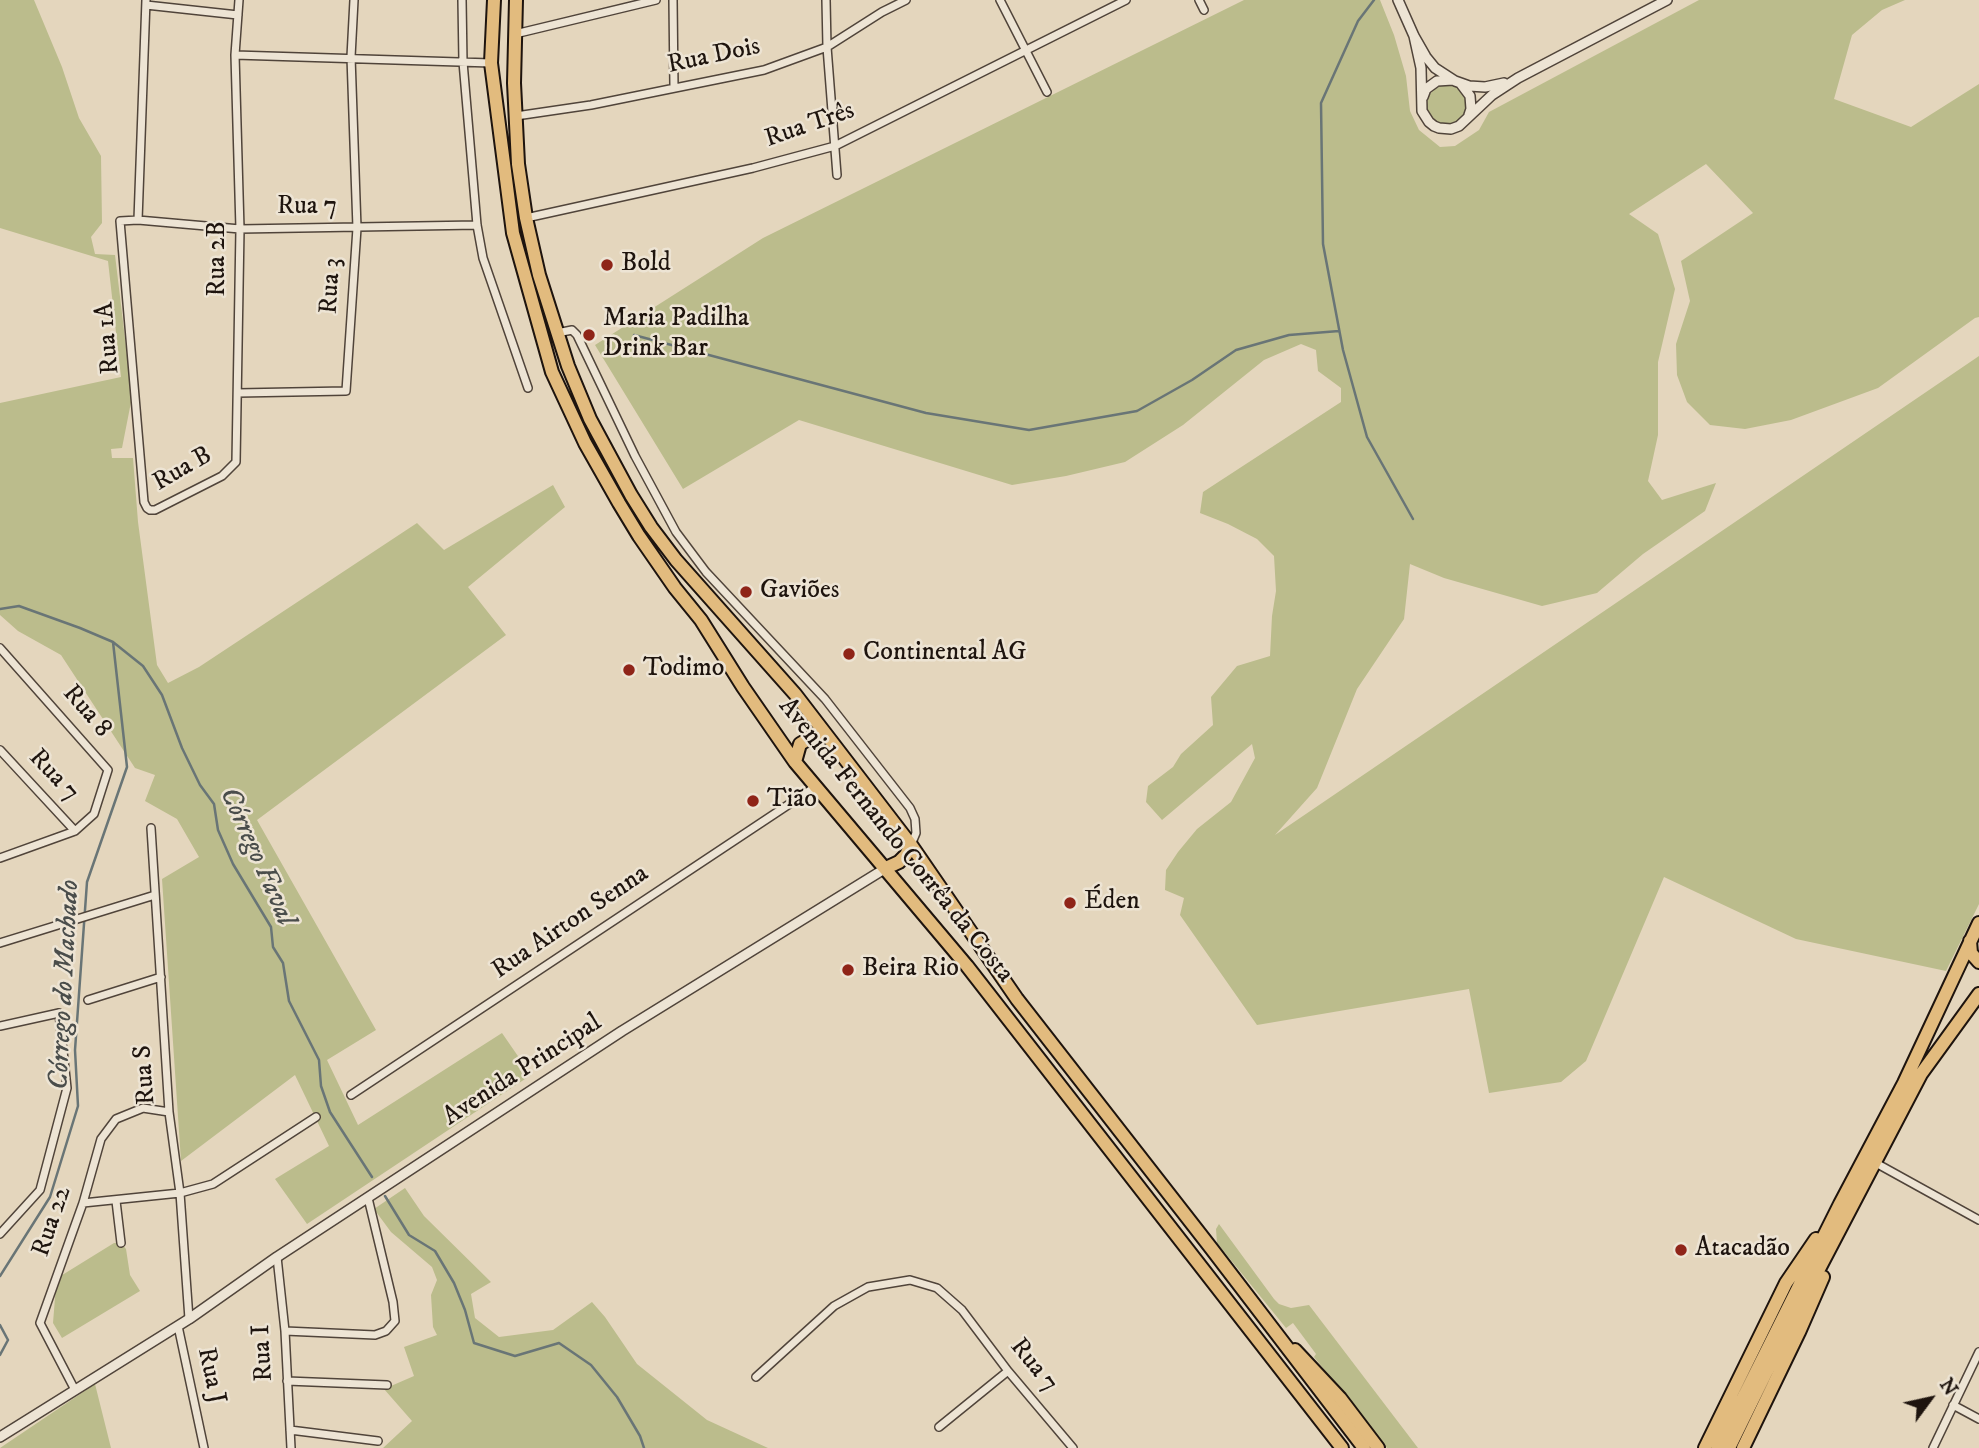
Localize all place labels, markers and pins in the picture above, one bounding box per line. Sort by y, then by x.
place label: Bold [621,249,671,281]
marker: Bold [599,257,615,273]
place label: Maria Padilha Drink Bar [603,304,749,366]
marker: Maria Padilha Drink Bar [581,327,597,343]
place label: Gaviões [760,576,839,608]
marker: Gaviões [738,584,754,600]
place label: Continental AG [863,638,1026,670]
marker: Continental AG [841,646,857,662]
place label: Todimo [643,654,724,686]
marker: Todimo [621,662,637,678]
place label: Tião [767,785,817,817]
marker: Tião [745,793,761,809]
place label: Éden [1084,887,1140,919]
marker: Éden [1062,895,1078,911]
place label: Beira Rio [862,954,959,986]
marker: Beira Rio [840,962,856,978]
place label: Atacadão [1695,1234,1790,1266]
marker: Atacadão [1673,1242,1689,1258]

